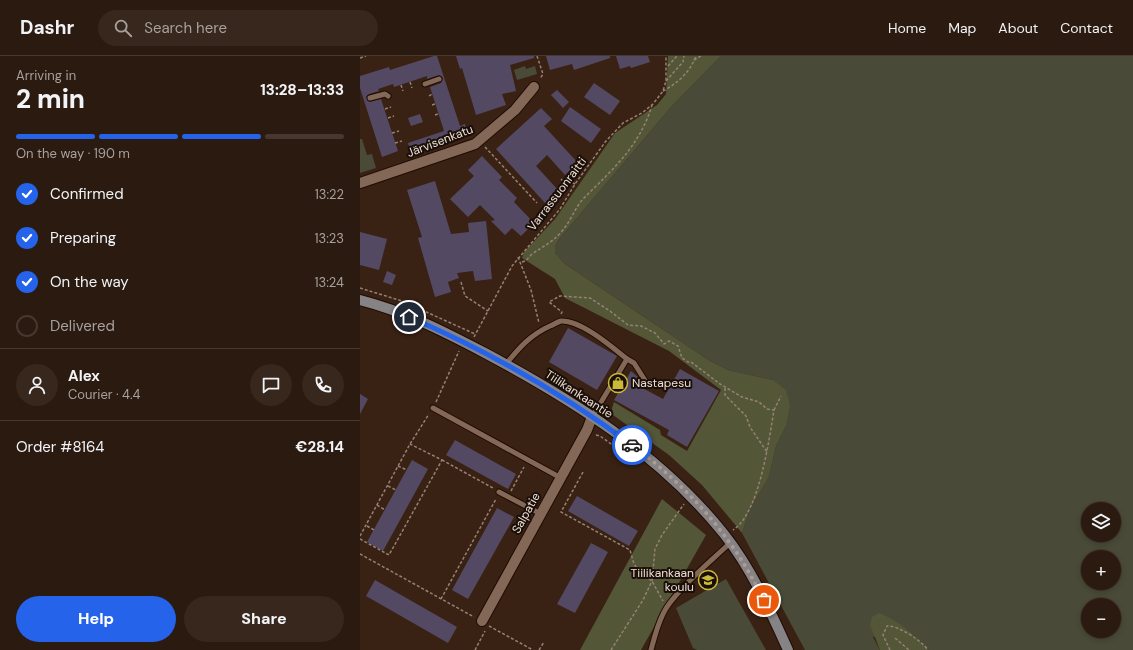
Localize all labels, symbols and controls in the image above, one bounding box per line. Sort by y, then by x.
search box [98,10,378,46]
text: Dashr [20,15,74,40]
icon: search [112,17,134,39]
text: Search here [144,18,227,38]
text: Home [888,19,926,37]
text: Map [948,19,976,37]
text: About [998,19,1038,37]
text: Contact [1060,19,1113,37]
text: Arriving in [16,67,76,84]
text: 13:28–13:33 [260,80,344,100]
text: 2 min [16,82,85,116]
street label: Järvisenkatu [405,121,476,161]
text: On the way · 190 m [16,145,130,162]
street label: Varrassuonraitti [524,154,590,234]
icon: check [16,183,38,205]
text: Confirmed [50,184,124,204]
text: 13:22 [315,186,344,203]
icon: check [16,227,38,249]
text: Preparing [50,228,116,248]
text: 13:23 [314,230,344,247]
icon: check [16,271,38,293]
text: On the way [50,272,129,292]
text: 13:24 [314,274,344,291]
pin [392,300,426,334]
icon: home [398,306,420,328]
text: Delivered [50,316,115,336]
button: person [16,364,58,406]
button: chat [250,364,292,406]
button: phone [302,364,344,406]
text: Alex [68,366,100,386]
street label: Tiilikankaantie [542,366,616,422]
shop icon: Nastapesu [607,372,629,394]
place label: Nastapesu [632,375,691,391]
text: Courier · 4.4 [68,386,140,403]
courier [612,425,652,465]
icon: car [621,434,643,456]
text: Order #8164 [16,437,104,457]
text: €28.14 [296,437,344,457]
street label: Salpatie [508,490,544,536]
map controls [1081,502,1121,638]
button: layers [1081,502,1121,542]
button: + [1081,550,1121,590]
place label: Tiilikankaan koulu [631,565,694,595]
school or university icon: Tiilikankaan koulu [697,569,719,591]
pin [747,583,781,617]
icon: bag [753,589,775,611]
button: Help [16,596,176,642]
button: Share [184,596,344,642]
button: − [1081,598,1121,638]

